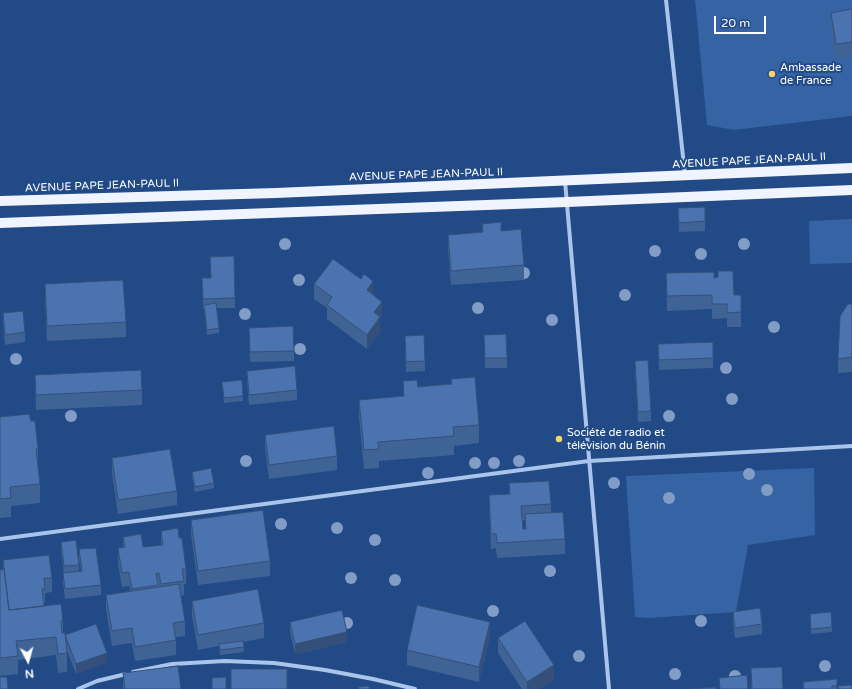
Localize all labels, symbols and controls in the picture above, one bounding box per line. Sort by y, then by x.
scale bar [716,8,768,34]
text: 20 m [721,16,750,30]
place label: Ambassade de France [780,61,841,87]
marker: Ambassade de France [767,69,777,79]
street label: AVENUE PAPE JEAN-PAUL II [672,150,826,172]
street label: AVENUE PAPE JEAN-PAUL II [349,166,503,184]
street label: AVENUE PAPE JEAN-PAUL II [25,177,179,195]
place label: Société de radio et télévision du Bénin [567,426,666,452]
marker: Société de radio et télévision du Bénin [554,434,564,444]
north arrow [8,641,48,681]
text: N [24,667,34,680]

